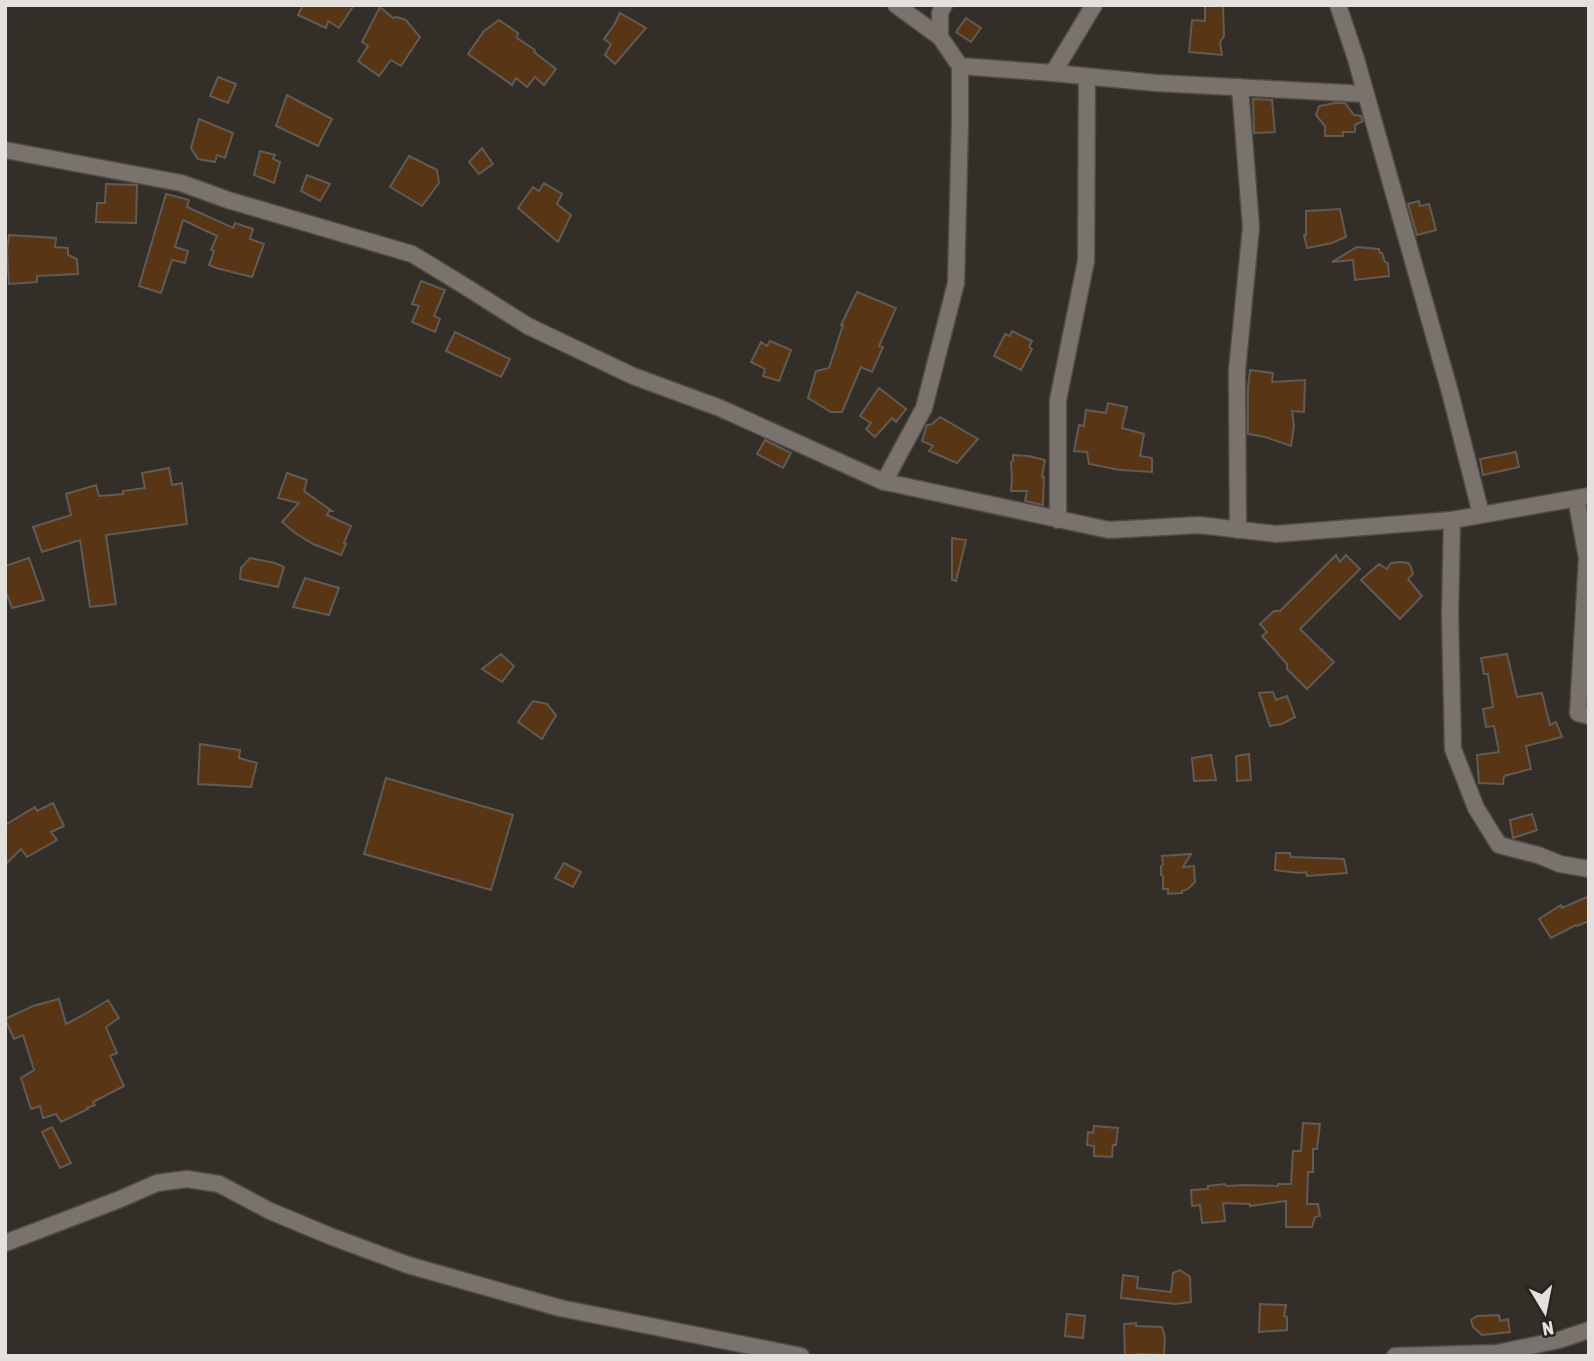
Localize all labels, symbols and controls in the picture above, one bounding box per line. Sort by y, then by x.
north arrow [1510,1277,1580,1347]
text: N [1541,1317,1555,1341]

